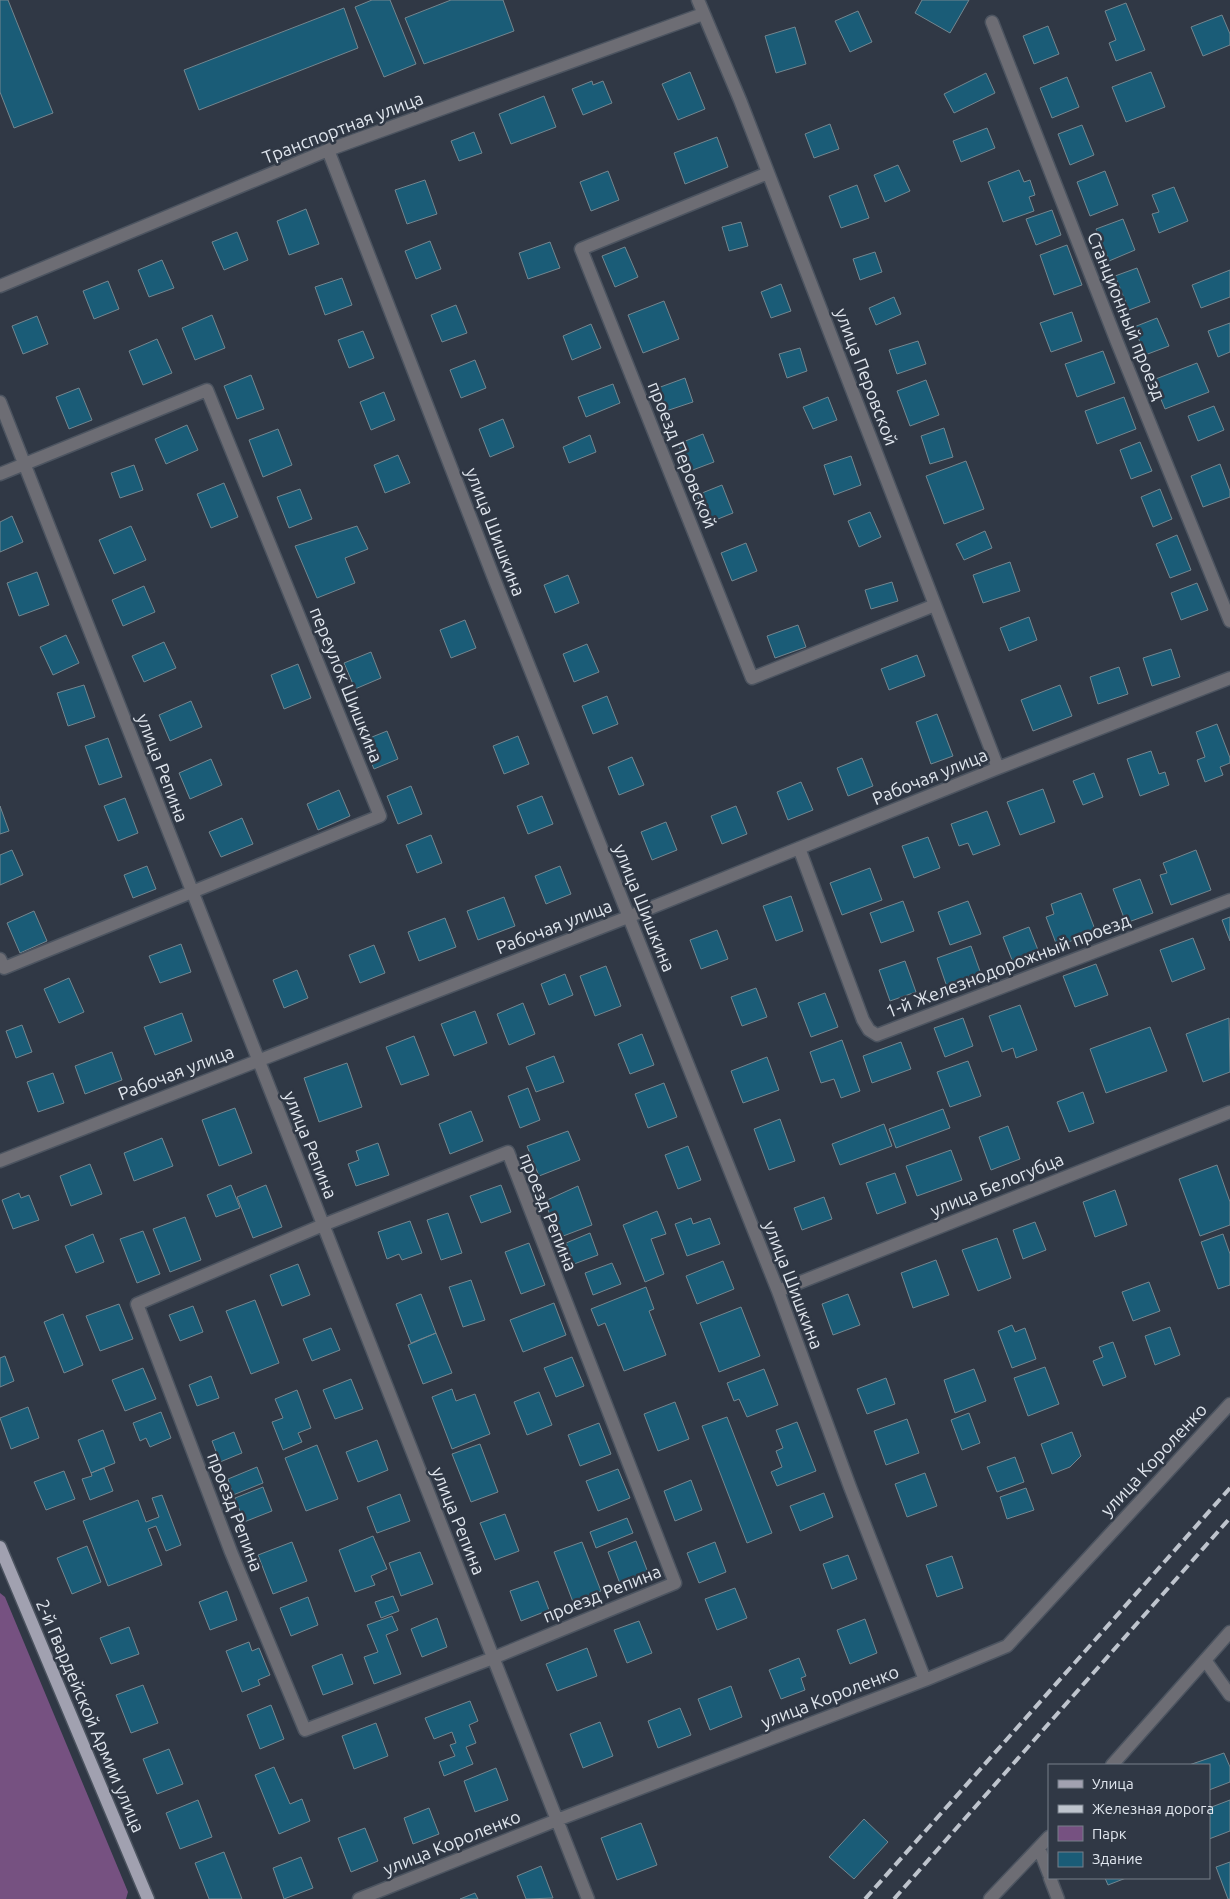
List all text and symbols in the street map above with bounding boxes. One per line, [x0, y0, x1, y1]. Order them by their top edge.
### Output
street label: Транспортная улица [259, 87, 426, 167]
street label: Станционный проезд [1084, 229, 1170, 403]
street label: улица Перовской [832, 305, 902, 448]
street label: проезд Перовской [644, 378, 722, 531]
street label: улица Шишкина [462, 465, 530, 599]
street label: переулок Шишкина [307, 604, 387, 765]
street label: улица Репина [133, 711, 193, 825]
street label: Рабочая улица [869, 744, 990, 808]
street label: улица Шишкина [610, 841, 680, 974]
street label: Рабочая улица [493, 895, 614, 957]
street label: 1-й Железнодорожный проезд [883, 909, 1133, 1021]
street label: Рабочая улица [115, 1041, 236, 1103]
street label: улица Репина [280, 1088, 342, 1201]
street label: улица Белогубца [927, 1148, 1066, 1220]
street label: проезд Репина [516, 1150, 582, 1274]
street label: улица Шишкина [760, 1218, 828, 1352]
street label: улица Короленко [1096, 1399, 1210, 1520]
street label: проезд Репина [204, 1449, 268, 1574]
street label: улица Репина [428, 1464, 490, 1577]
street label: проезд Репина [540, 1560, 664, 1626]
street label: 2-й Гвардейской Армии улица [33, 1596, 149, 1835]
street label: улица Короленко [758, 1661, 901, 1732]
legend [1048, 1764, 1210, 1879]
text: Улица [1092, 1775, 1134, 1792]
text: Железная дорога [1092, 1800, 1214, 1817]
street label: улица Короленко [380, 1805, 523, 1879]
text: Парк [1092, 1825, 1127, 1842]
text: Здание [1092, 1850, 1143, 1867]

